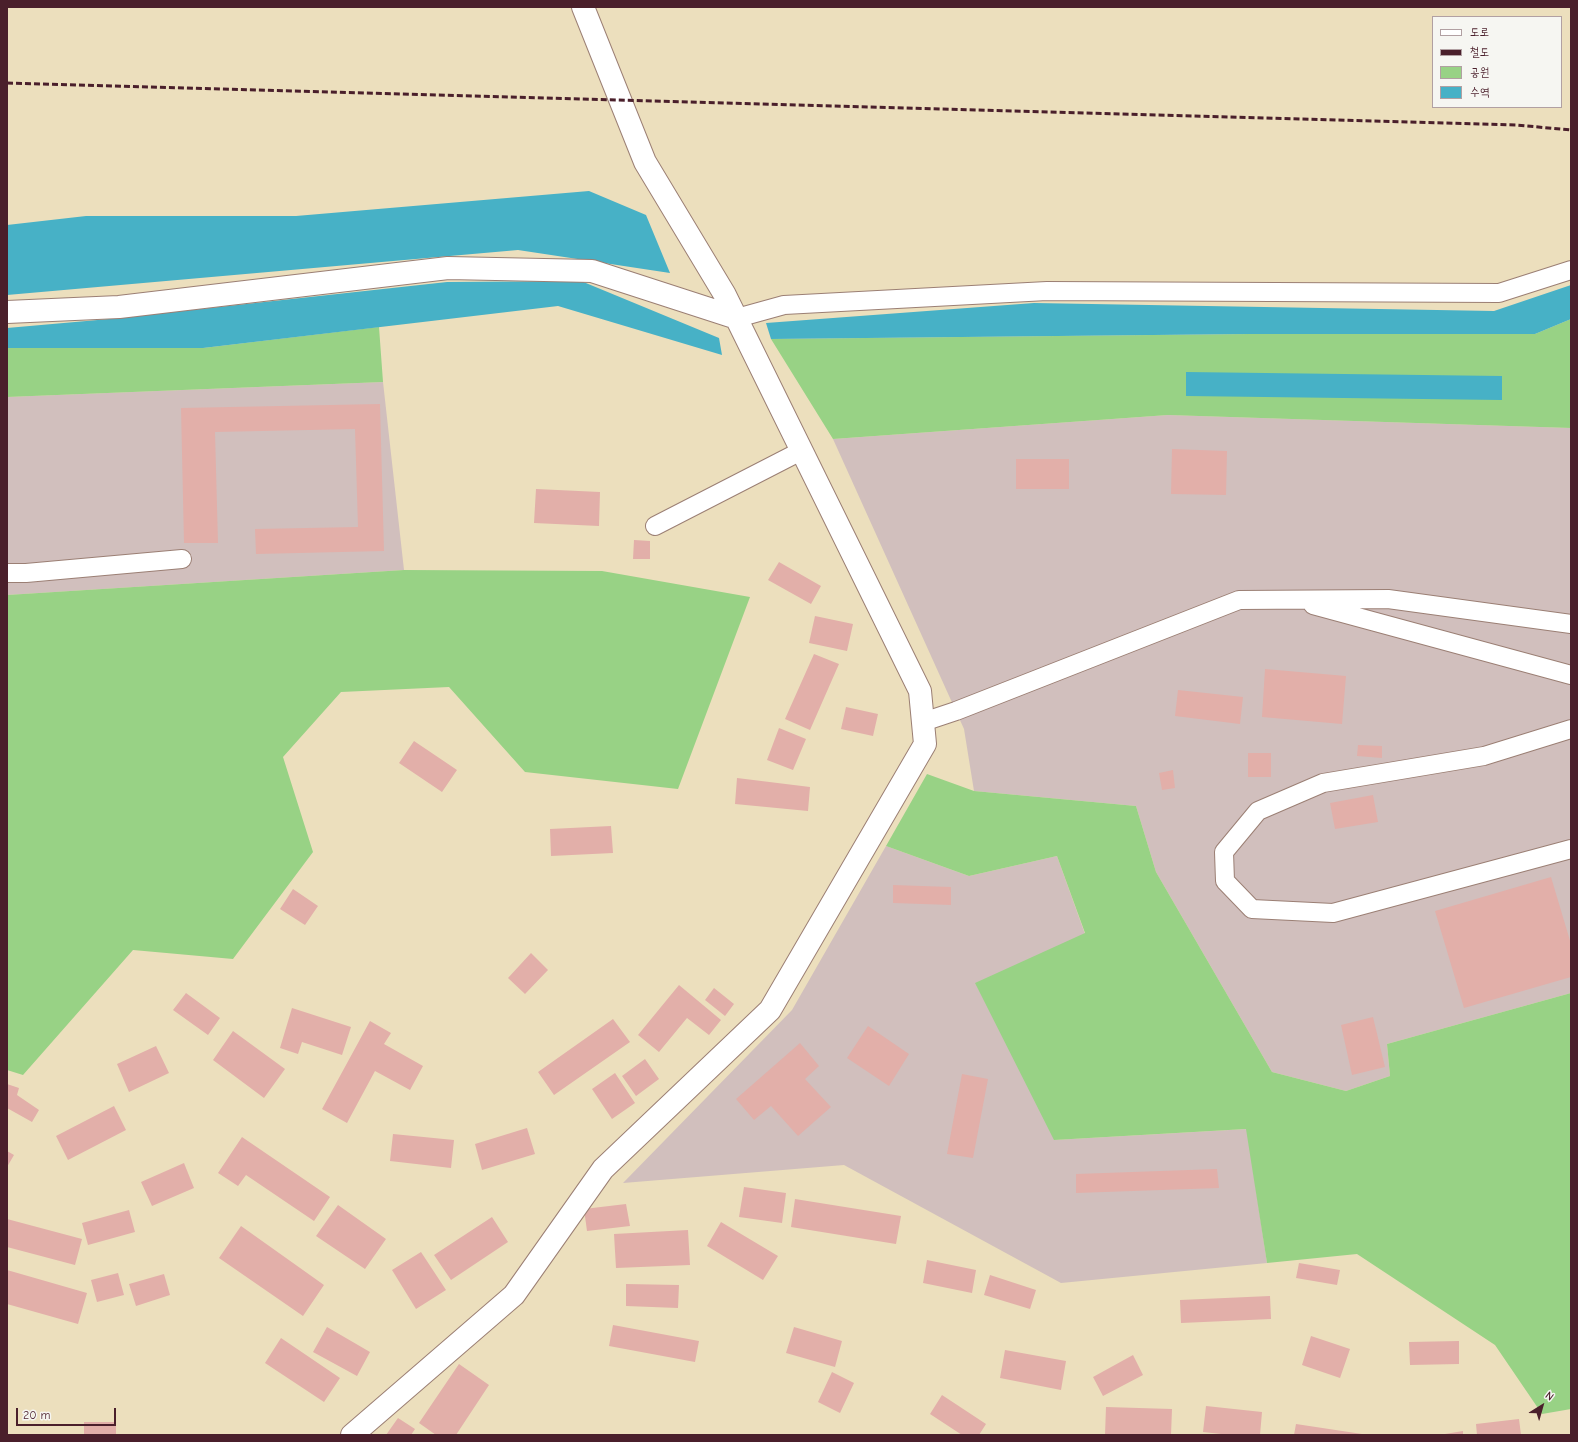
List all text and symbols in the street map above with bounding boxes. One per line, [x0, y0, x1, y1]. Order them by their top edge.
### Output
legend [1432, 16, 1562, 108]
text: 도로 [1470, 25, 1489, 39]
text: 철도 [1470, 45, 1489, 59]
text: 공원 [1470, 65, 1489, 79]
text: 수역 [1470, 85, 1489, 99]
north arrow [1522, 1386, 1562, 1426]
text: N [1543, 1389, 1556, 1403]
scale bar [18, 1400, 118, 1426]
text: 20 m [23, 1408, 51, 1422]

